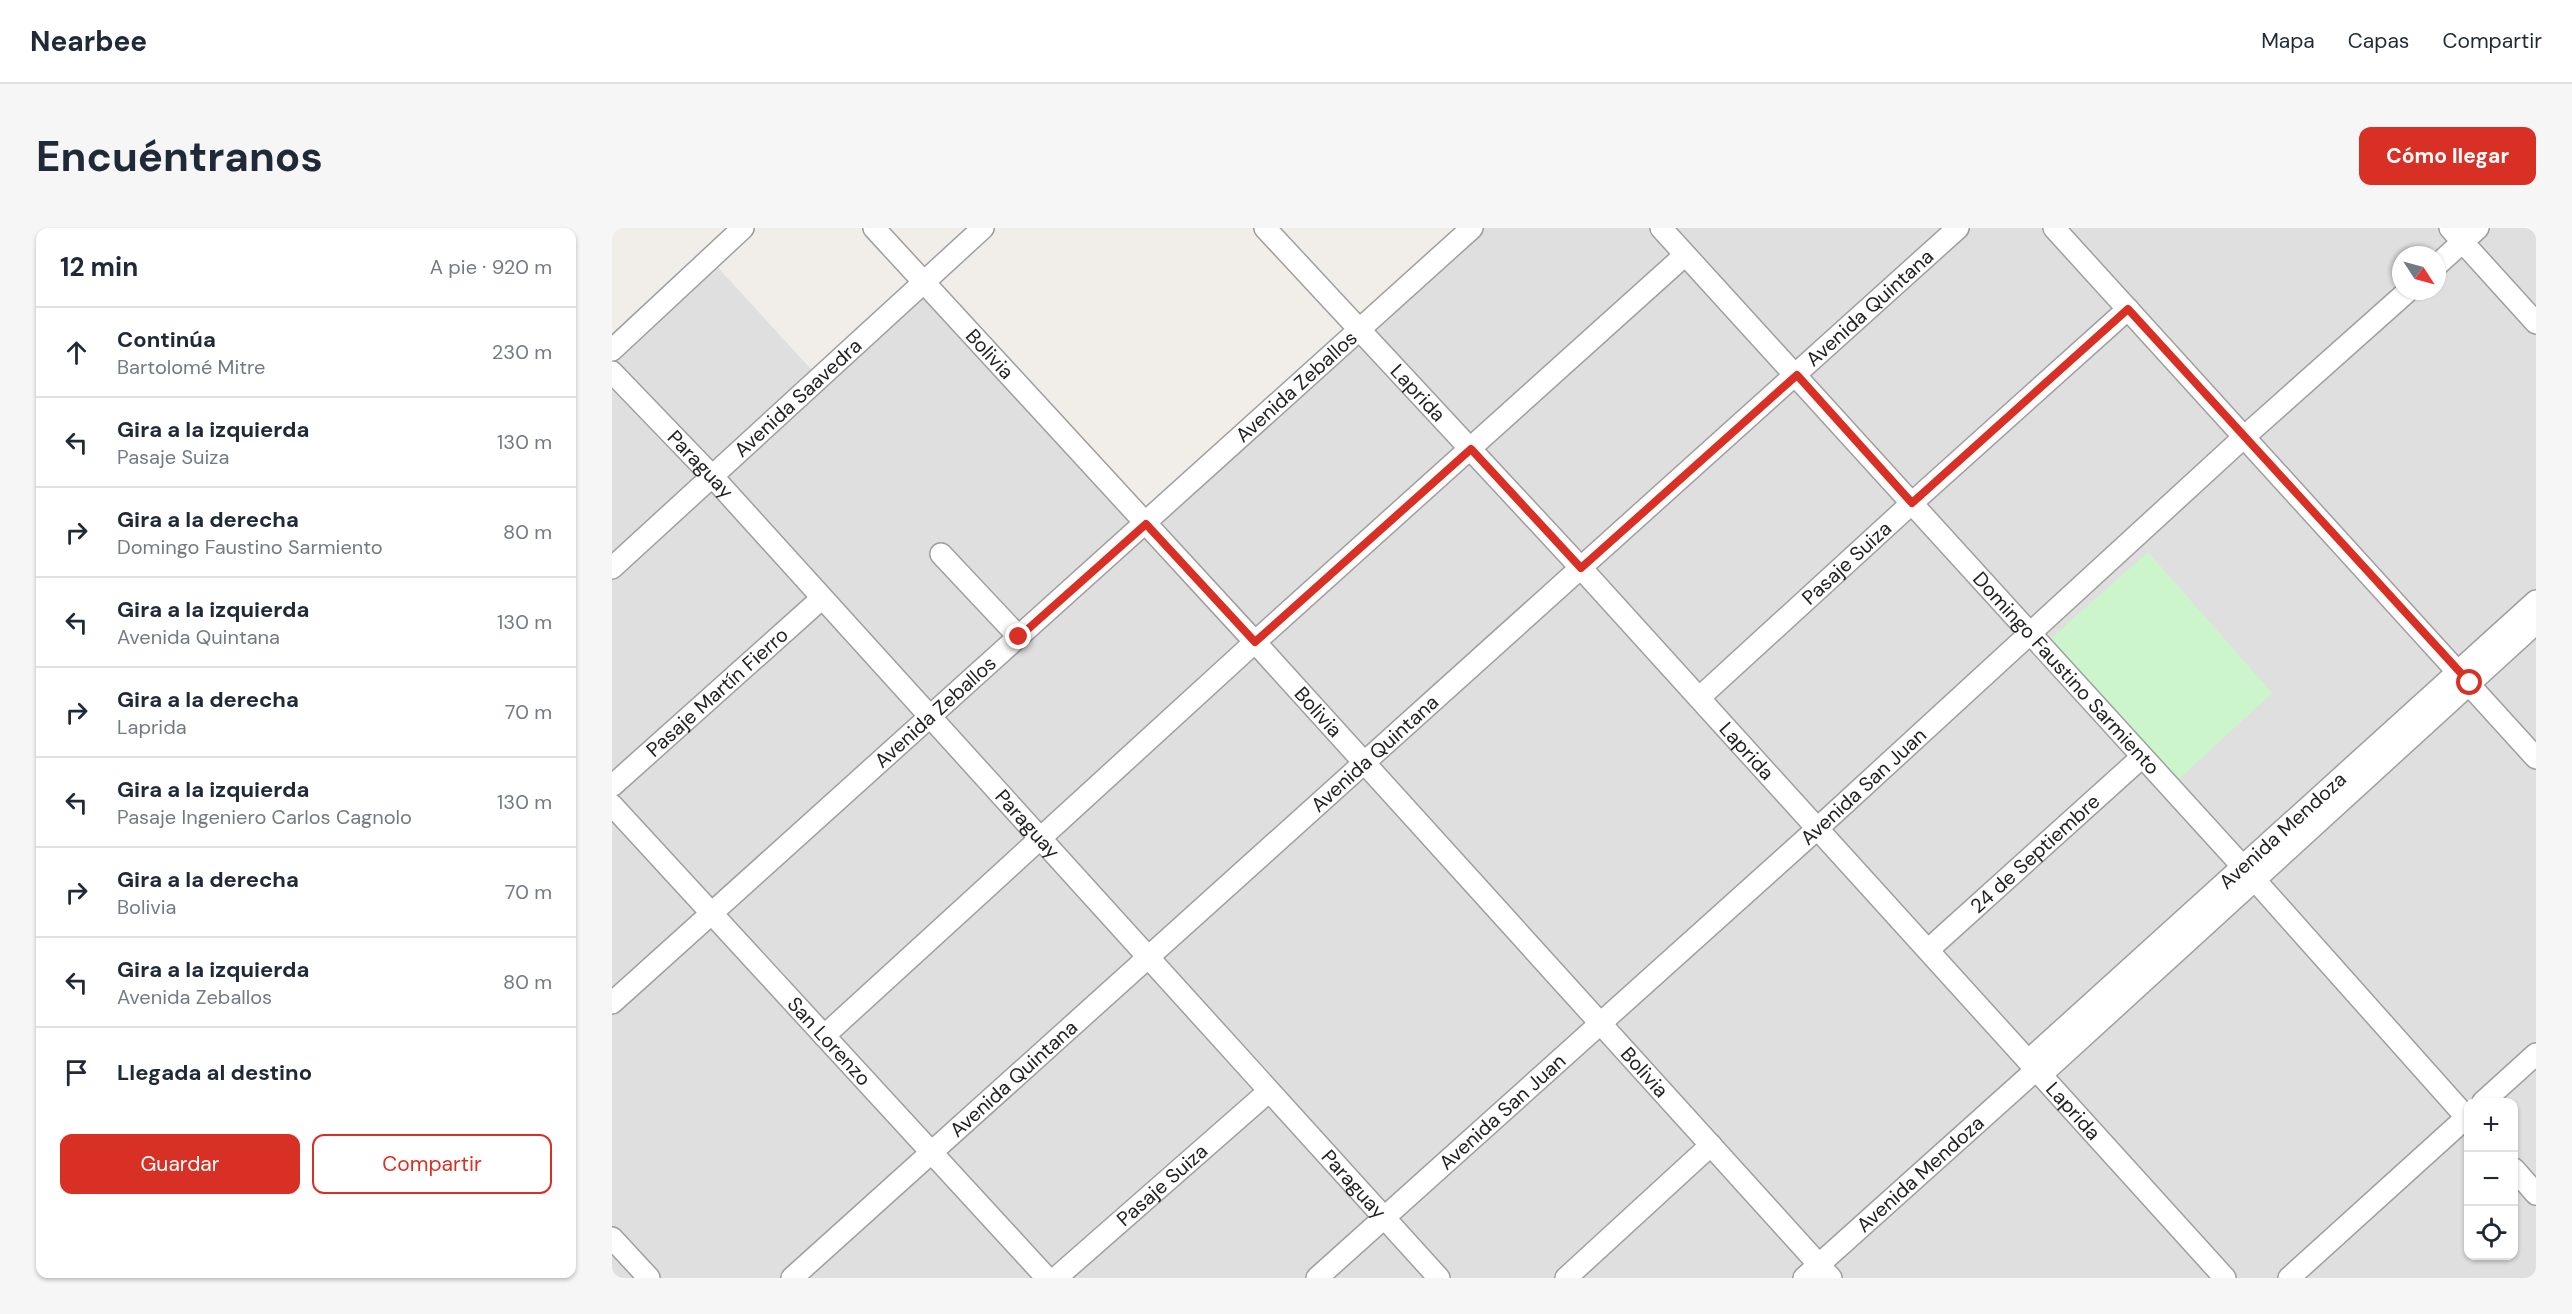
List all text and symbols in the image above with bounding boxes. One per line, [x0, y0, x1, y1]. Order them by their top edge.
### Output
text: Nearbee [30, 23, 147, 60]
text: Mapa [2261, 27, 2315, 55]
text: Capas [2348, 27, 2409, 55]
text: Compartir [2442, 27, 2542, 55]
button: Cómo llegar [2359, 127, 2536, 185]
text: Encuéntranos [36, 129, 323, 184]
street label: Avenida Quintana [1800, 243, 1939, 372]
north arrow [2392, 246, 2446, 300]
text: 12 min [60, 250, 138, 284]
text: A pie · 920 m [430, 254, 552, 280]
street label: Bolivia [960, 323, 1019, 385]
text: Continúa [117, 325, 216, 354]
street label: Avenida Zeballos [1230, 325, 1363, 448]
street label: Avenida Saavedra [729, 333, 867, 463]
icon: ahead [60, 336, 93, 369]
text: 230 m [492, 339, 552, 365]
text: Bartolomé Mitre [117, 354, 265, 380]
street label: Laprida [1385, 358, 1451, 427]
text: Gira a la izquierda [117, 415, 309, 444]
street label: Paraguay [662, 425, 739, 504]
icon: left [60, 426, 93, 459]
text: 130 m [497, 429, 552, 455]
text: Pasaje Suiza [117, 444, 229, 470]
text: Gira a la derecha [117, 505, 299, 534]
street label: Pasaje Suiza [1796, 515, 1897, 611]
icon: right [60, 516, 93, 549]
text: 80 m [503, 519, 552, 545]
text: Domingo Faustino Sarmiento [117, 534, 383, 560]
street label: Domingo Faustino Sarmiento [1967, 566, 2166, 780]
text: Gira a la izquierda [117, 595, 309, 624]
icon: left [60, 606, 93, 639]
text: 130 m [497, 609, 552, 635]
street label: Pasaje Martín Fierro [641, 622, 794, 762]
route end [1005, 623, 1031, 649]
text: Avenida Quintana [117, 624, 280, 650]
street label: Avenida Zeballos [869, 650, 1002, 773]
route start [2456, 669, 2482, 695]
street label: Bolivia [1289, 681, 1348, 743]
text: Gira a la derecha [117, 685, 299, 714]
street label: Avenida Quintana [1305, 689, 1444, 818]
icon: right [60, 696, 93, 729]
text: 70 m [505, 699, 552, 725]
text: Laprida [117, 714, 187, 740]
street label: Laprida [1714, 716, 1780, 785]
street label: Avenida San Juan [1795, 722, 1932, 851]
street label: Avenida Mendoza [2213, 766, 2352, 895]
text: Gira a la izquierda [117, 775, 309, 804]
street label: Paraguay [989, 784, 1066, 864]
icon: left [60, 786, 93, 819]
street label: 24 de Septiembre [1965, 788, 2105, 919]
text: 130 m [497, 789, 552, 815]
text: Pasaje Ingeniero Carlos Cagnolo [117, 804, 412, 830]
text: Gira a la derecha [117, 865, 299, 894]
icon: right [60, 876, 93, 909]
text: 70 m [505, 879, 552, 905]
text: Bolivia [117, 894, 176, 920]
text: Gira a la izquierda [117, 955, 309, 984]
icon: left [60, 966, 93, 999]
text: 80 m [503, 969, 552, 995]
text: Avenida Zeballos [117, 984, 272, 1010]
street label: San Lorenzo [782, 991, 877, 1091]
street label: Avenida Quintana [944, 1014, 1083, 1143]
street label: Bolivia [1615, 1041, 1674, 1103]
street label: Avenida San Juan [1433, 1048, 1571, 1175]
icon: arrive [60, 1056, 93, 1089]
text: Llegada al destino [117, 1058, 312, 1087]
street label: Laprida [2040, 1076, 2106, 1145]
map controls [2464, 1098, 2518, 1260]
button: + [2464, 1098, 2518, 1152]
street label: Avenida Mendoza [1851, 1110, 1989, 1238]
button: Guardar [60, 1134, 300, 1194]
button: Compartir [312, 1134, 552, 1194]
street label: Pasaje Suiza [1111, 1138, 1213, 1232]
street label: Paraguay [1316, 1144, 1392, 1224]
button: − [2464, 1152, 2518, 1206]
button: locate [2464, 1206, 2518, 1260]

